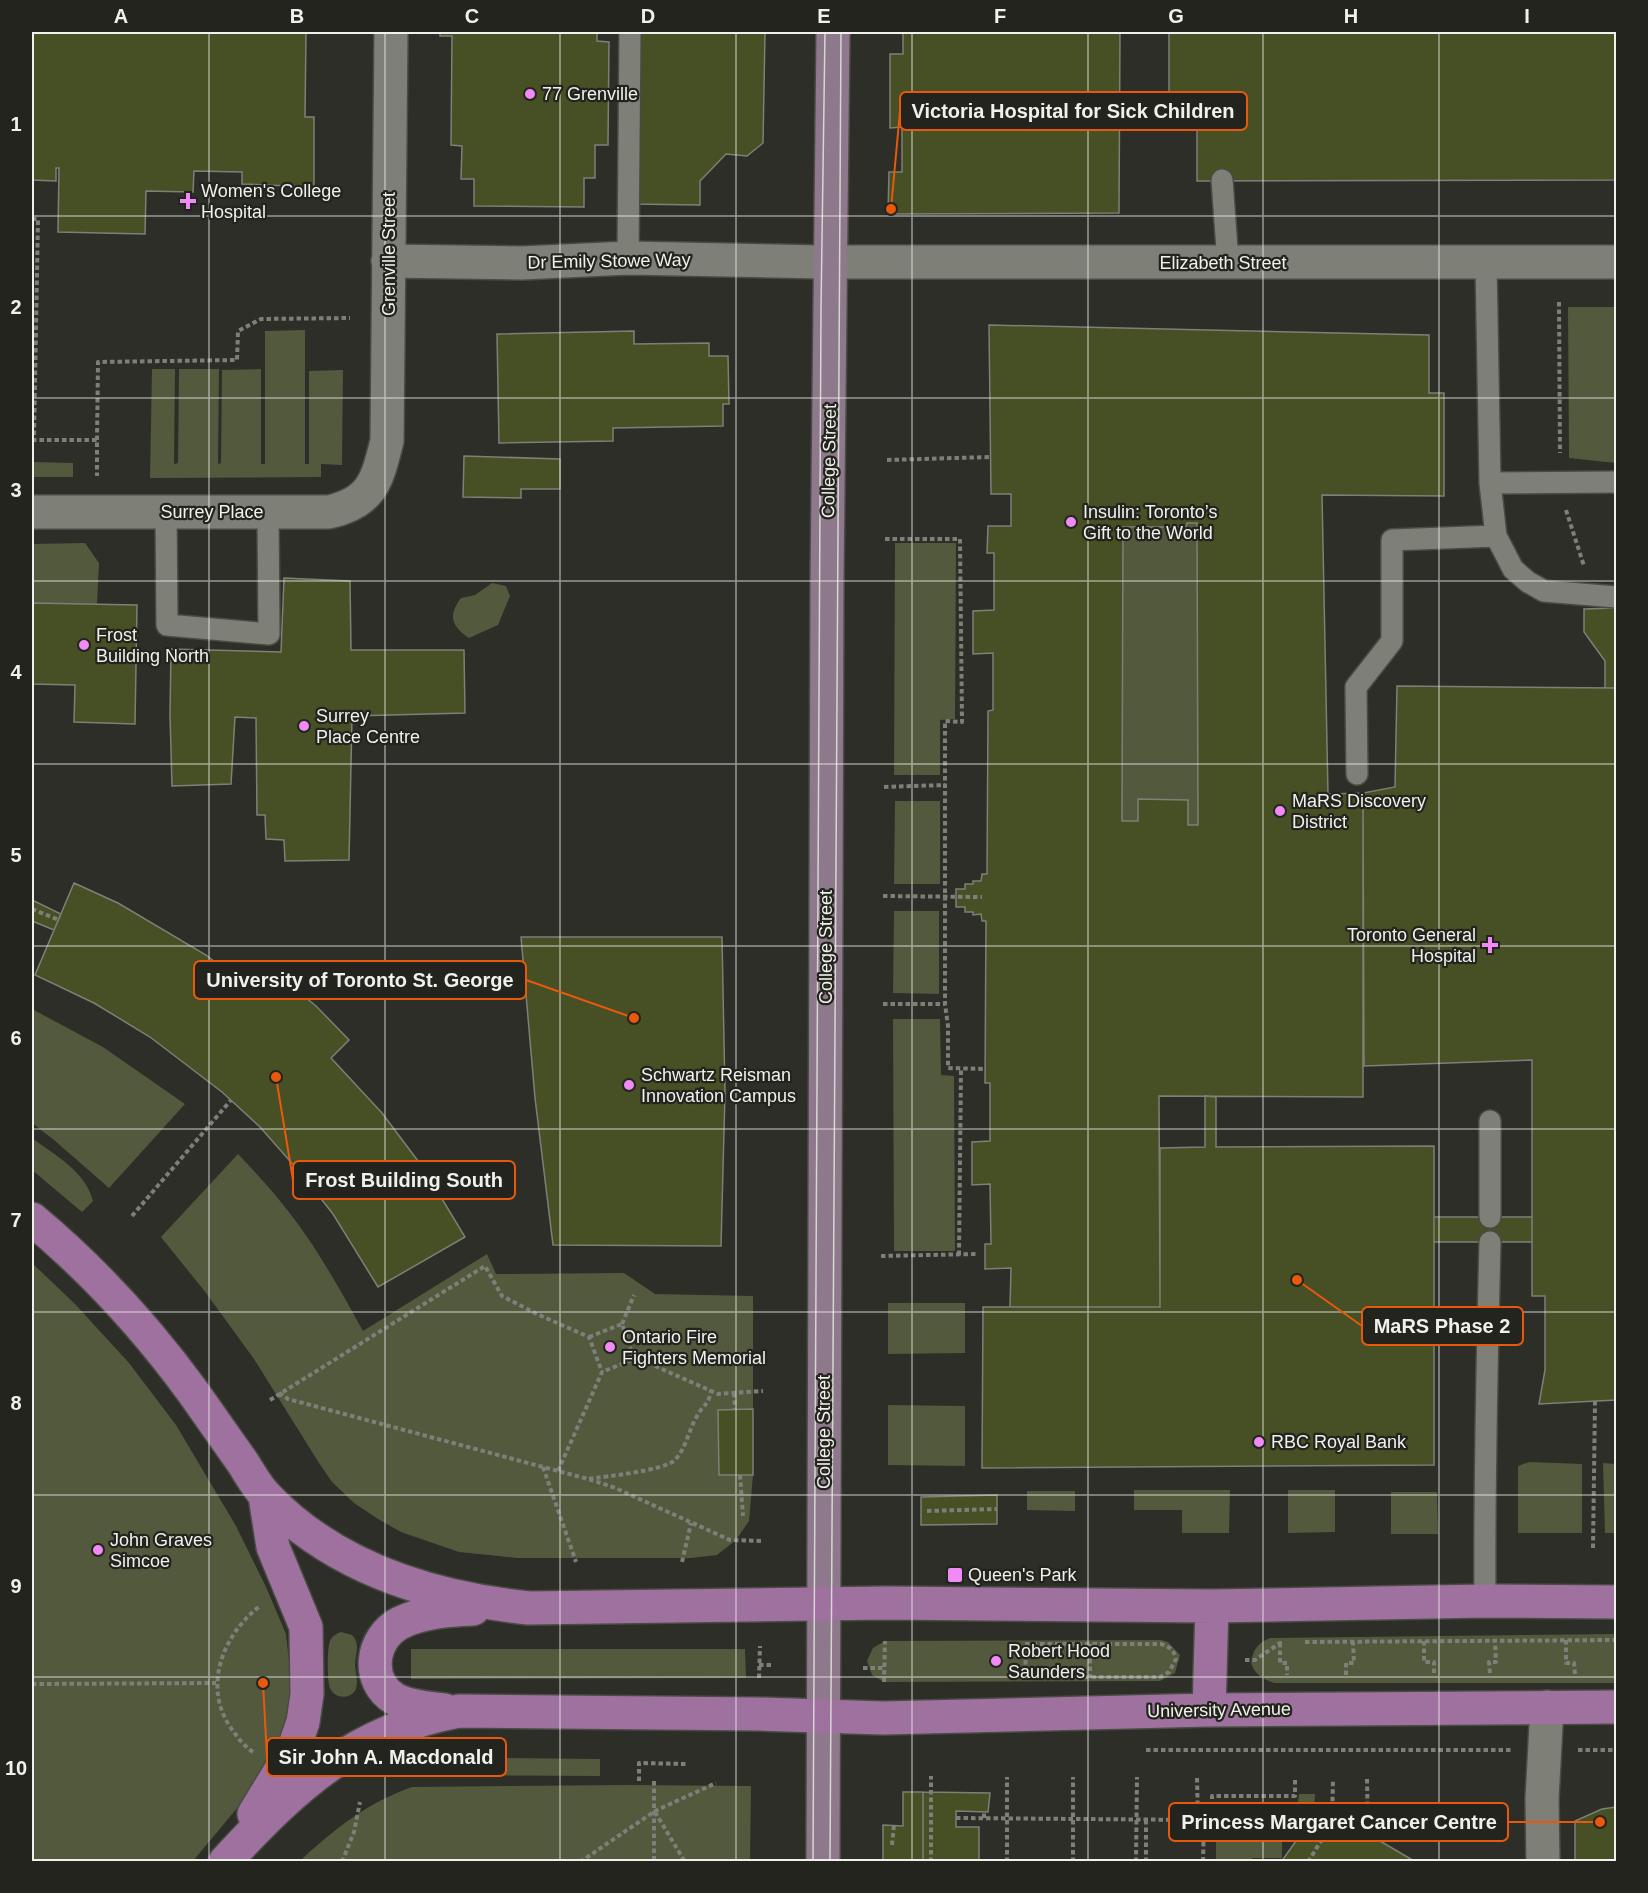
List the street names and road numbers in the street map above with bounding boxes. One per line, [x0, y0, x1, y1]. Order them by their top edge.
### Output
street label: Grenville Street [379, 192, 399, 316]
street label: Dr Emily Stowe Way [527, 250, 691, 272]
street label: Elizabeth Street [1159, 253, 1287, 273]
street label: College Street [818, 404, 840, 518]
street label: Surrey Place [160, 502, 264, 522]
street label: College Street [816, 890, 836, 1004]
street label: College Street [814, 1375, 834, 1489]
street label: University Avenue [1147, 1699, 1291, 1721]

